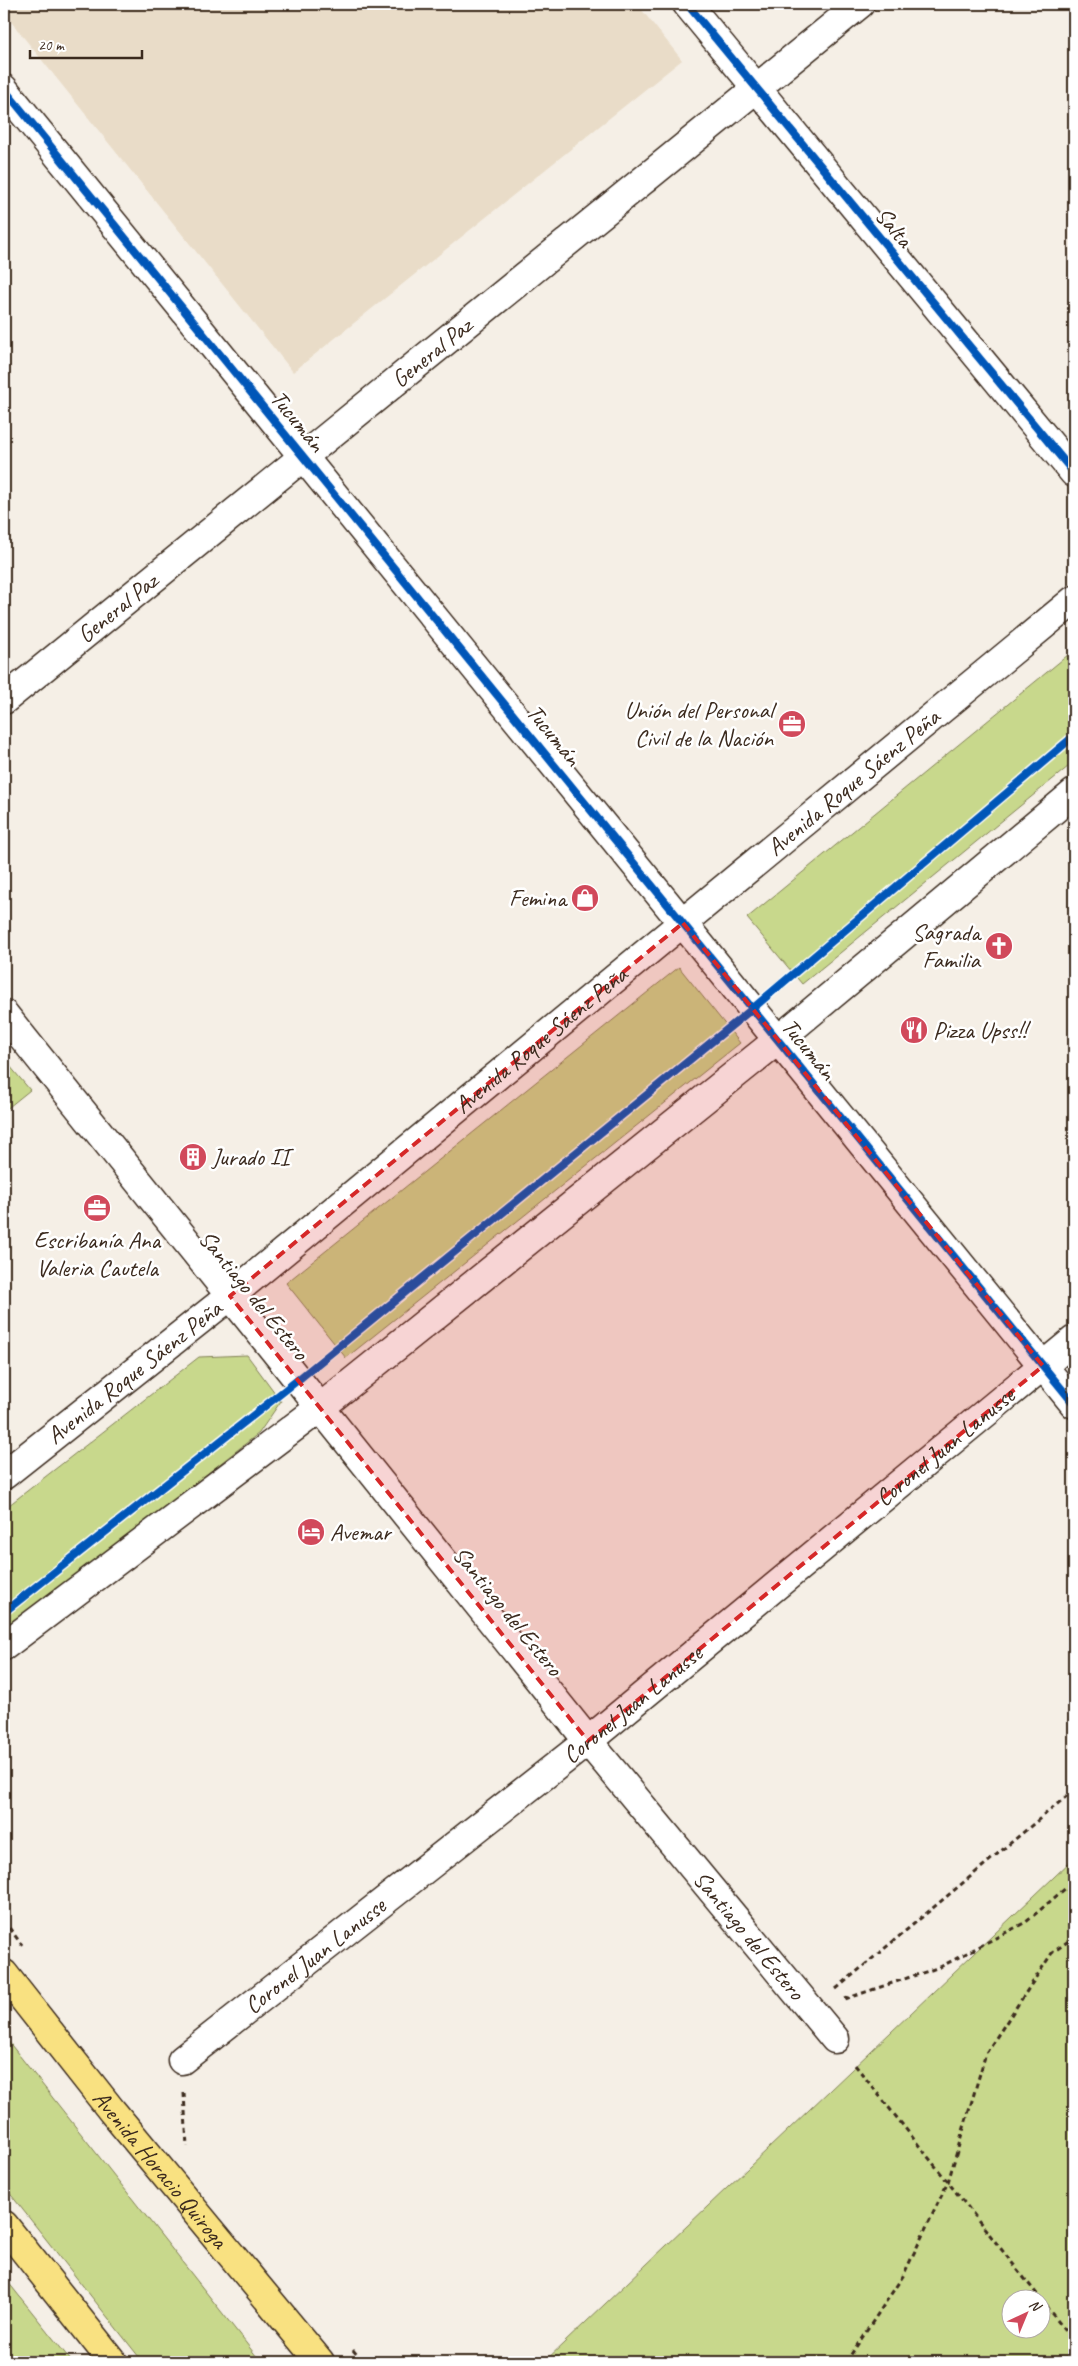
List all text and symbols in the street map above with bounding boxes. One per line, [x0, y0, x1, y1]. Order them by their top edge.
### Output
scale bar [30, 28, 142, 60]
text: 20 m [38, 36, 65, 55]
street label: Salta [869, 201, 920, 254]
street label: General Paz [385, 309, 480, 394]
street label: Tucumán [264, 384, 333, 459]
street label: General Paz [71, 565, 165, 649]
place label: Unión del Personal Civil de la Nación [624, 695, 777, 753]
street label: Tucumán [520, 698, 589, 773]
street label: Avenida Roque Sáenz Peña [761, 701, 947, 862]
office icon: Unión del Personal Civil de la Nación [777, 709, 807, 739]
place label: Femina [509, 883, 568, 913]
shop icon: Femina [570, 883, 600, 913]
place label: Sagrada Familia [912, 917, 982, 975]
church icon: Sagrada Familia [984, 931, 1014, 961]
street label: Avenida Roque Sáenz Peña [448, 959, 634, 1120]
street label: Tucumán [775, 1012, 844, 1087]
restaurant icon: Pizza Upss!! [899, 1015, 929, 1045]
place label: Pizza Upss!! [933, 1015, 1031, 1045]
building icon: Jurado II [178, 1142, 208, 1172]
place label: Jurado II [211, 1142, 295, 1172]
office icon: Escribanía Ana Valeria Cautela [82, 1193, 112, 1223]
street label: Santiago del Estero [192, 1224, 317, 1367]
place label: Escribanía Ana Valeria Cautela [34, 1225, 162, 1283]
street label: Avenida Roque Sáenz Peña [40, 1292, 229, 1451]
street label: Coronel Juan Lanusse [869, 1379, 1022, 1513]
hotel icon: Avemar [296, 1517, 326, 1547]
place label: Avemar [330, 1517, 393, 1547]
street label: Santiago del Estero [446, 1540, 571, 1683]
street label: Coronel Juan Lanusse [557, 1637, 710, 1770]
street label: Santiago del Estero [687, 1865, 812, 2007]
street label: Coronel Juan Lanusse [238, 1889, 393, 2020]
street label: Avenida Horacio Quiroga [86, 2084, 235, 2255]
north arrow [1000, 2288, 1050, 2338]
text: N [1026, 2296, 1045, 2316]

